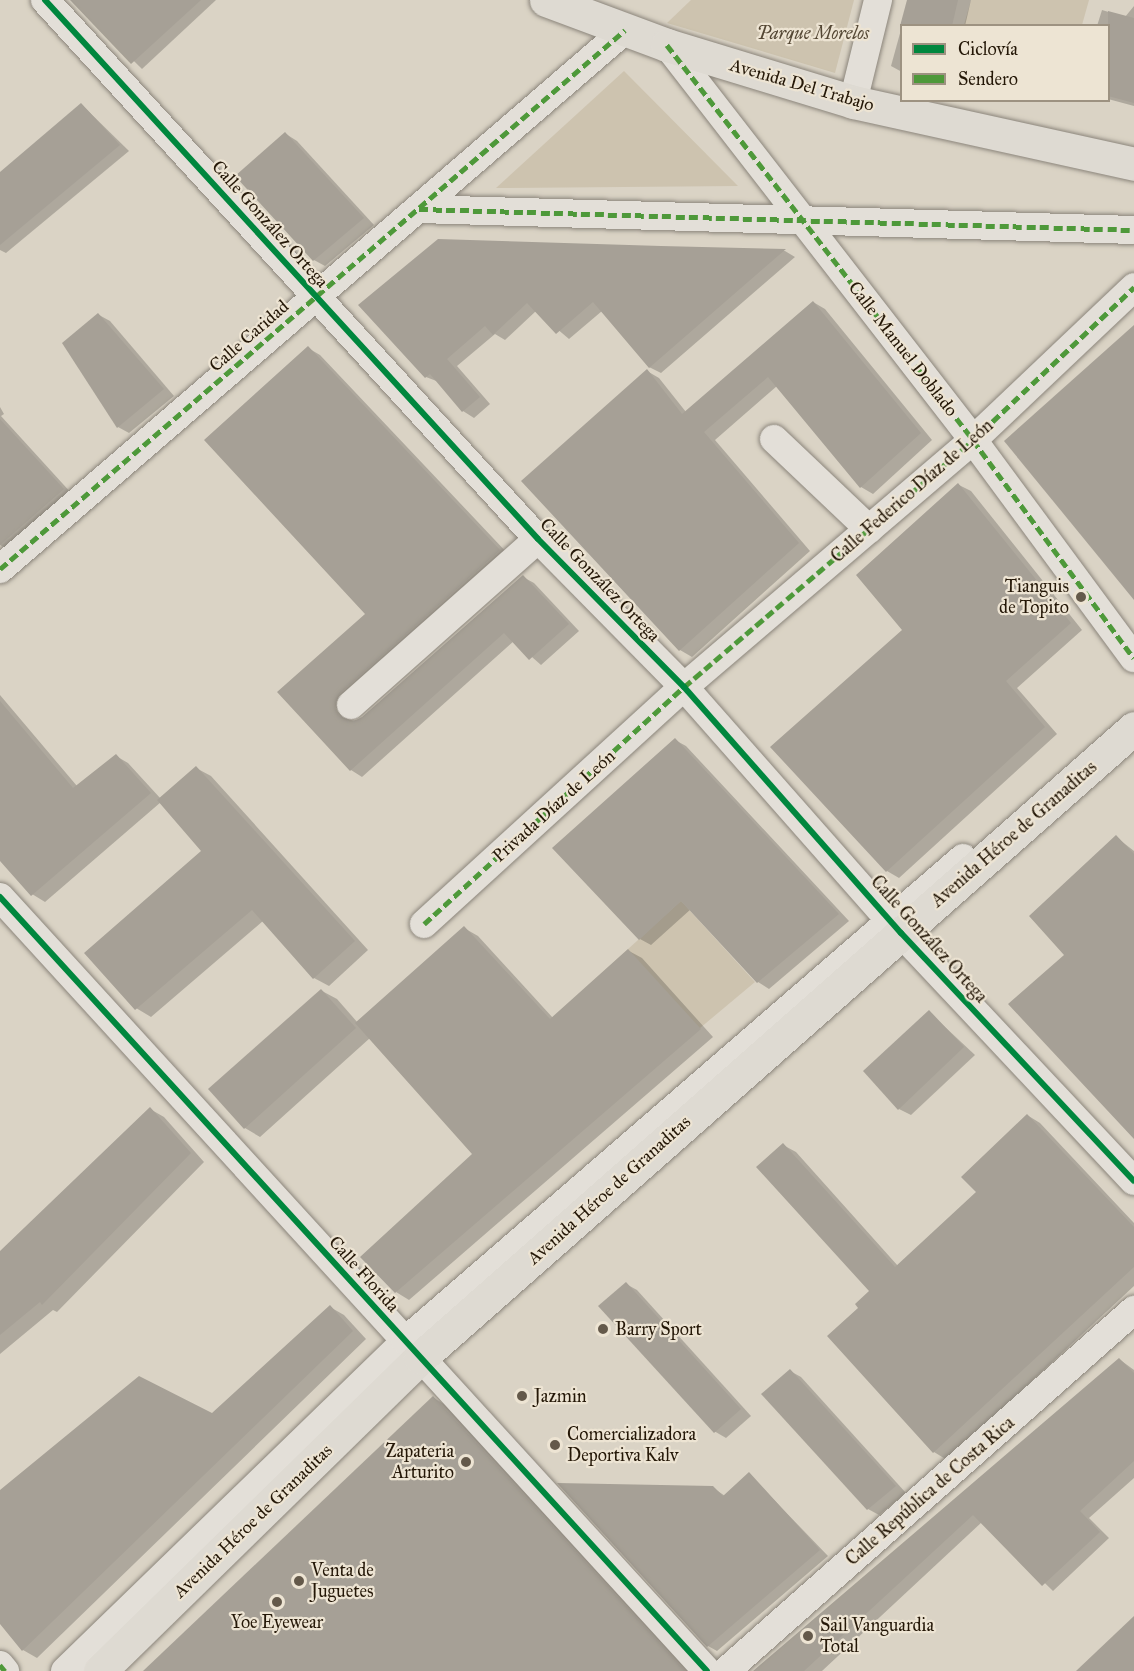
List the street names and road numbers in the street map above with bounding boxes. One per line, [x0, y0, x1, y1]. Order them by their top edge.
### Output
street label: Avenida Del Trabajo [727, 54, 877, 116]
street label: Calle González Ortega [207, 156, 333, 292]
street label: Calle Manuel Doblado [844, 277, 962, 421]
street label: Calle Caridad [205, 296, 293, 376]
street label: Calle Federico Díaz de León [827, 415, 997, 567]
street label: Calle González Ortega [535, 514, 665, 646]
street label: Privada Díaz de León [488, 745, 620, 867]
street label: Avenida Héroe de Granaditas [927, 756, 1101, 912]
street label: Calle González Ortega [866, 871, 992, 1007]
street label: Avenida Héroe de Granaditas [523, 1111, 695, 1269]
street label: Calle Florida [324, 1232, 404, 1316]
street label: Calle República de Costa Rica [841, 1412, 1019, 1570]
street label: Avenida Héroe de Granaditas [169, 1440, 337, 1602]

